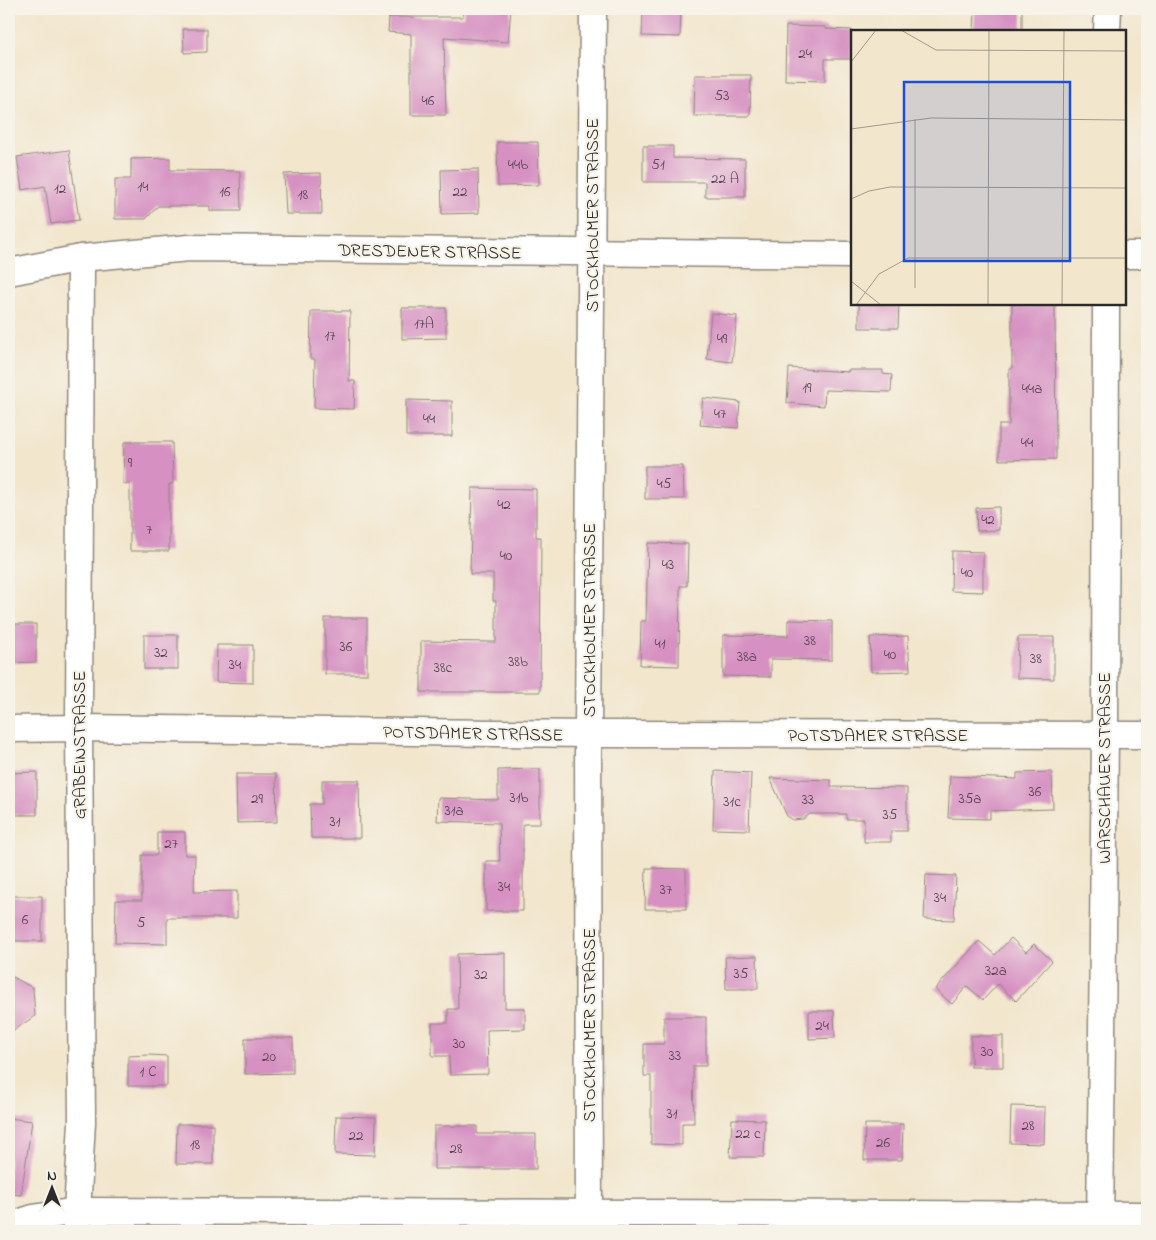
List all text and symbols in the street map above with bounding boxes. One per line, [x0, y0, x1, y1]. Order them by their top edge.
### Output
inset map [851, 30, 1126, 305]
house number: 24 [798, 43, 812, 65]
house number: 53 [715, 85, 729, 107]
house number: 46 [422, 90, 435, 112]
street label: STOCKHOLMER STRASSE [581, 118, 607, 312]
house number: 44b [508, 154, 528, 176]
house number: 51 [651, 154, 665, 176]
house number: 22 A [711, 168, 739, 190]
house number: 14 [138, 176, 148, 198]
house number: 12 [54, 178, 67, 200]
house number: 16 [219, 181, 231, 203]
house number: 22 [453, 181, 468, 203]
house number: 18 [298, 184, 309, 206]
street label: DRESDENER STRASSE [337, 238, 522, 268]
house number: 17A [414, 313, 434, 335]
house number: 17 [325, 325, 335, 347]
house number: 49 [717, 328, 728, 350]
house number: 19 [802, 377, 812, 399]
house number: 44a [1022, 378, 1042, 400]
house number: 47 [714, 403, 726, 425]
house number: 44 [423, 408, 435, 430]
house number: 44 [1021, 432, 1033, 454]
house number: 9 [128, 452, 133, 474]
house number: 45 [657, 473, 672, 495]
house number: 42 [497, 494, 511, 516]
house number: 42 [981, 509, 995, 531]
house number: 7 [146, 519, 152, 541]
street label: STOCKHOLMER STRASSE [578, 523, 604, 717]
house number: 40 [500, 545, 513, 567]
house number: 43 [662, 554, 674, 576]
house number: 40 [961, 562, 974, 584]
house number: 38 [804, 630, 816, 652]
house number: 41 [655, 633, 666, 655]
house number: 36 [340, 636, 353, 658]
house number: 32 [154, 642, 168, 664]
house number: 40 [884, 644, 897, 666]
house number: 38a [737, 646, 757, 668]
house number: 38 [1030, 648, 1042, 670]
house number: 38b [508, 651, 528, 673]
house number: 34 [229, 654, 241, 676]
house number: 38c [434, 657, 453, 679]
street label: GRABEINSTRASSE [68, 671, 94, 819]
street label: WARSCHAUER STRASSE [1093, 672, 1119, 864]
street label: POTSDAMER STRASSE [382, 720, 564, 750]
street label: POTSDAMER STRASSE [788, 724, 968, 750]
house number: 36 [1029, 781, 1042, 803]
house number: 31b [510, 787, 529, 809]
house number: 29 [251, 788, 263, 810]
house number: 35a [959, 788, 981, 810]
house number: 33 [802, 789, 814, 811]
house number: 31c [723, 791, 741, 813]
house number: 31a [444, 800, 464, 822]
house number: 35 [883, 804, 898, 826]
house number: 31 [330, 811, 341, 833]
house number: 27 [164, 833, 178, 855]
house number: 34 [498, 876, 510, 898]
house number: 37 [660, 879, 672, 901]
house number: 34 [934, 887, 946, 909]
house number: 6 [22, 909, 29, 931]
house number: 5 [137, 912, 146, 934]
street label: STOCKHOLMER STRASSE [578, 928, 604, 1122]
house number: 32a [985, 960, 1007, 982]
house number: 35 [734, 963, 749, 985]
house number: 32 [474, 964, 488, 986]
house number: 24 [815, 1015, 829, 1037]
house number: 30 [453, 1033, 466, 1055]
house number: 30 [981, 1041, 994, 1063]
house number: 33 [669, 1045, 681, 1067]
house number: 20 [262, 1046, 276, 1068]
house number: 1 C [140, 1061, 156, 1083]
house number: 31 [667, 1103, 678, 1125]
house number: 28 [1021, 1115, 1035, 1137]
house number: 22 c [735, 1123, 761, 1145]
house number: 22 [349, 1125, 364, 1147]
house number: 26 [876, 1132, 890, 1154]
house number: 18 [190, 1134, 201, 1156]
house number: 28 [449, 1138, 463, 1160]
north arrow [28, 1162, 78, 1212]
text: N [47, 1166, 57, 1187]

